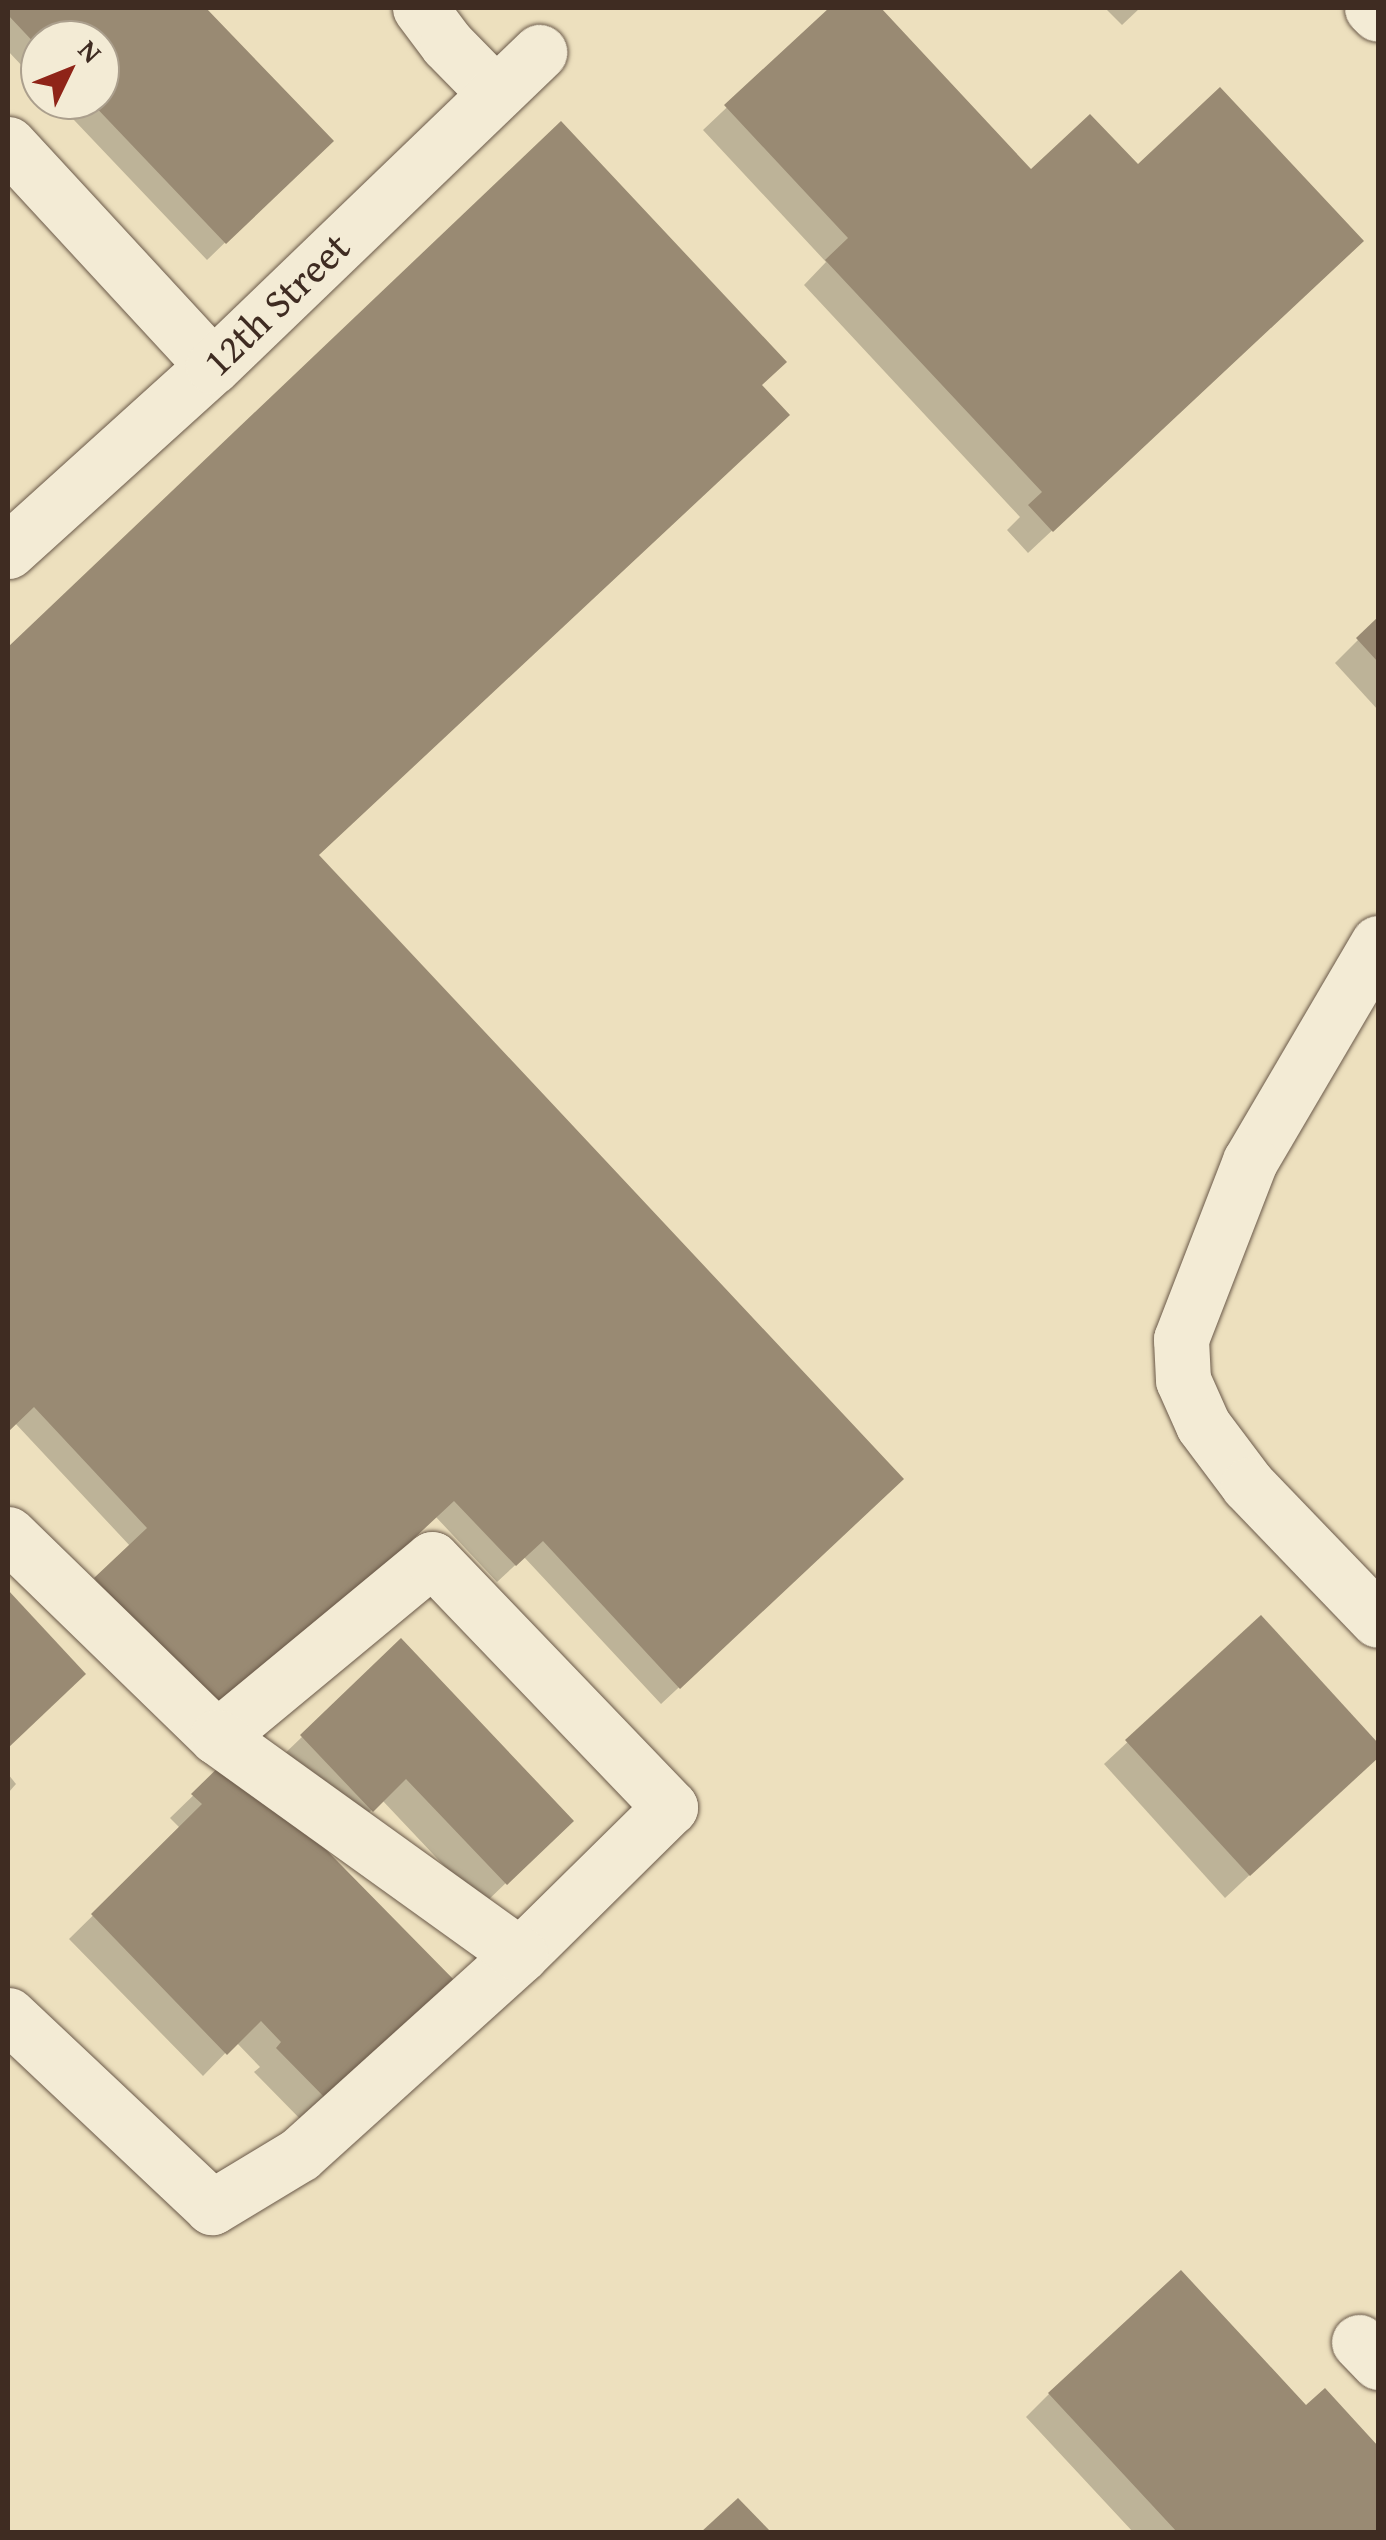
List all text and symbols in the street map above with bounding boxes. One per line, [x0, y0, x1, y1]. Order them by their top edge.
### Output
north arrow [20, 20, 120, 120]
text: N [69, 30, 112, 71]
street label: 12th Street [193, 222, 359, 386]

